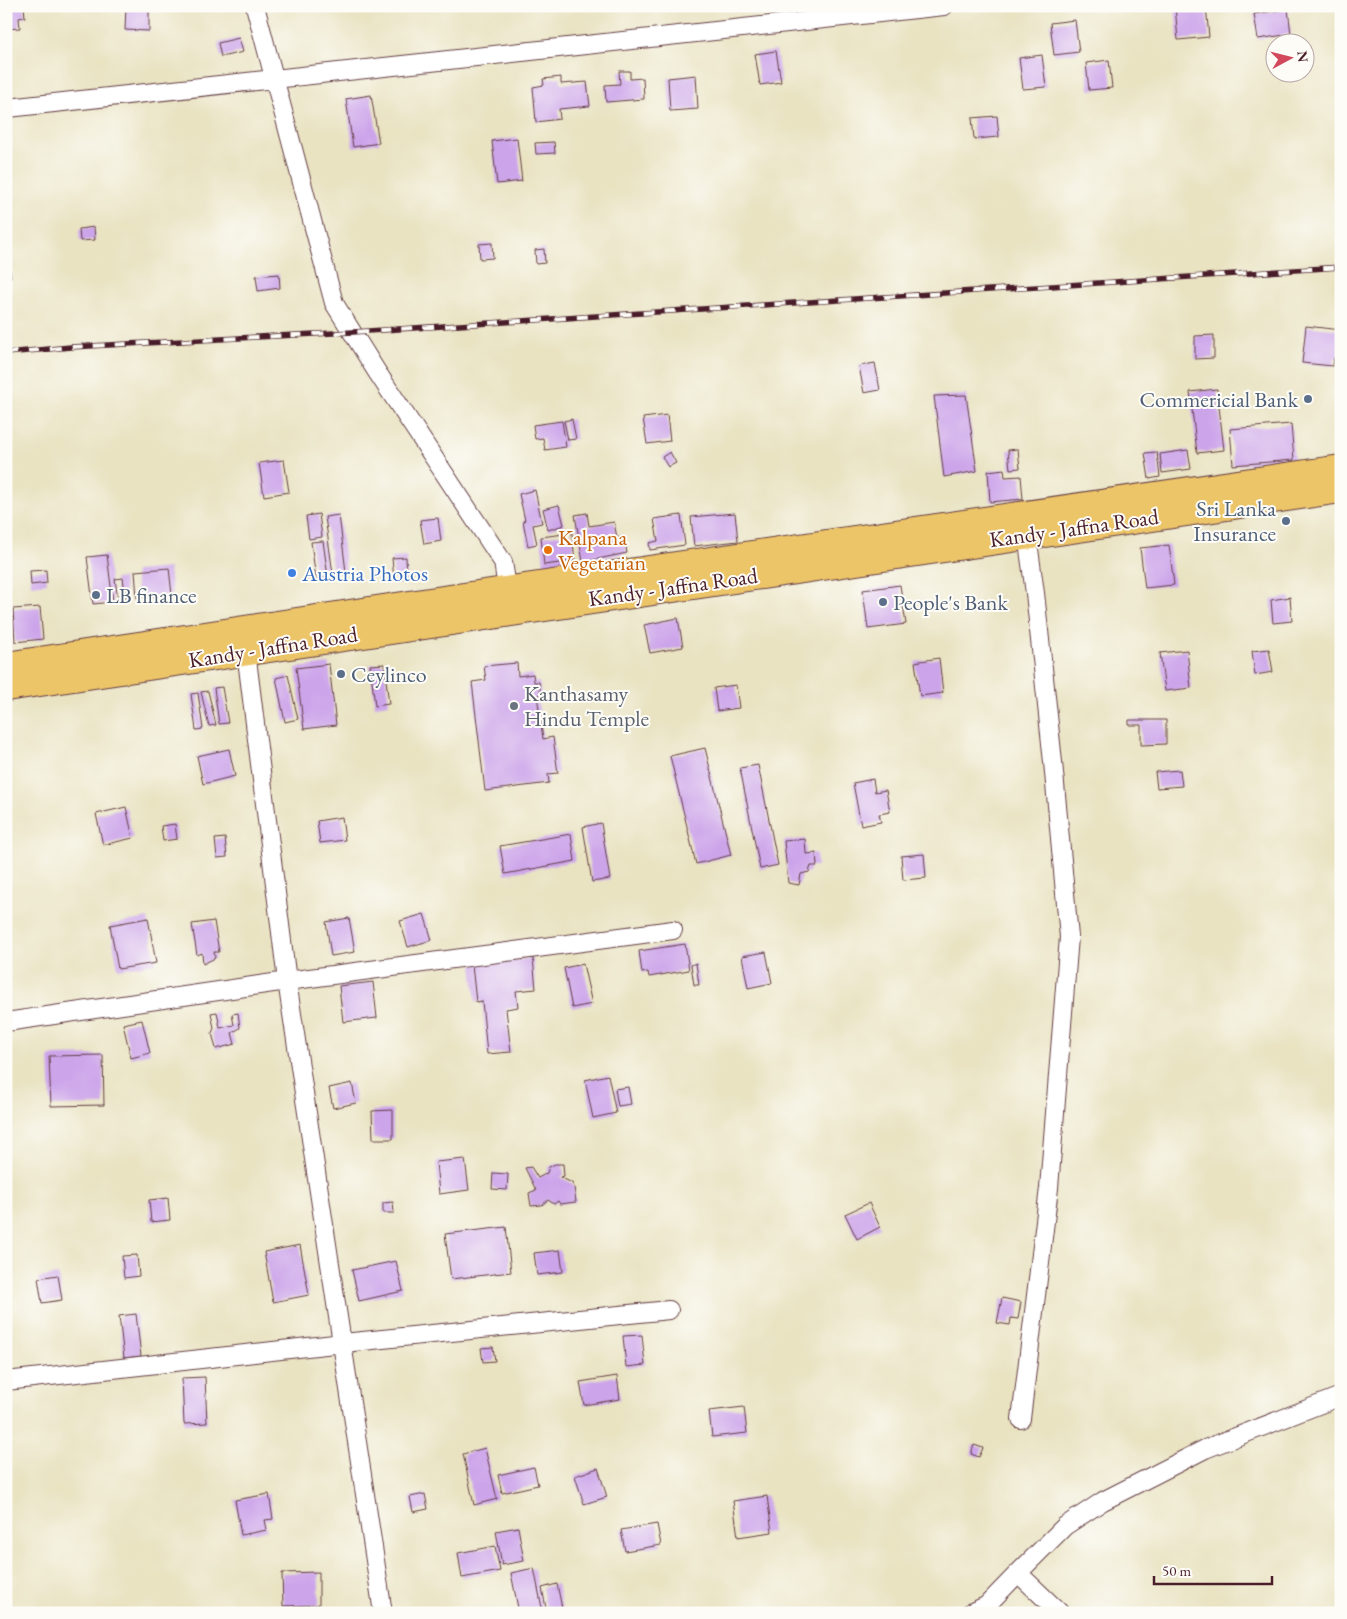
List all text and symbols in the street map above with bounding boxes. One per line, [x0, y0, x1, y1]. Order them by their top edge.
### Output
north arrow [1264, 32, 1314, 82]
text: N [1293, 50, 1313, 64]
place label: Commericial Bank [1140, 385, 1299, 414]
marker: Commericial Bank [1302, 393, 1314, 405]
place label: Sri Lanka Insurance [1193, 494, 1276, 548]
street label: Kandy - Jaffna Road [987, 502, 1161, 554]
marker: Sri Lanka Insurance [1280, 515, 1292, 527]
place label: Kalpana Vegetarian [558, 523, 647, 577]
marker: Kalpana Vegetarian [542, 544, 554, 556]
place label: Austria Photos [301, 559, 428, 588]
street label: Kandy - Jaffna Road [586, 561, 760, 613]
marker: Austria Photos [286, 567, 298, 579]
place label: LB finance [106, 581, 197, 610]
place label: People's Bank [893, 588, 1008, 617]
marker: LB finance [90, 589, 102, 601]
marker: People's Bank [877, 596, 889, 608]
street label: Kandy - Jaffna Road [186, 619, 360, 675]
place label: Ceylinco [351, 660, 427, 689]
marker: Ceylinco [335, 668, 347, 680]
place label: Kanthasamy Hindu Temple [524, 679, 649, 733]
marker: Kanthasamy Hindu Temple [508, 700, 520, 712]
scale bar [1154, 1554, 1272, 1586]
text: 50 m [1162, 1561, 1191, 1580]

